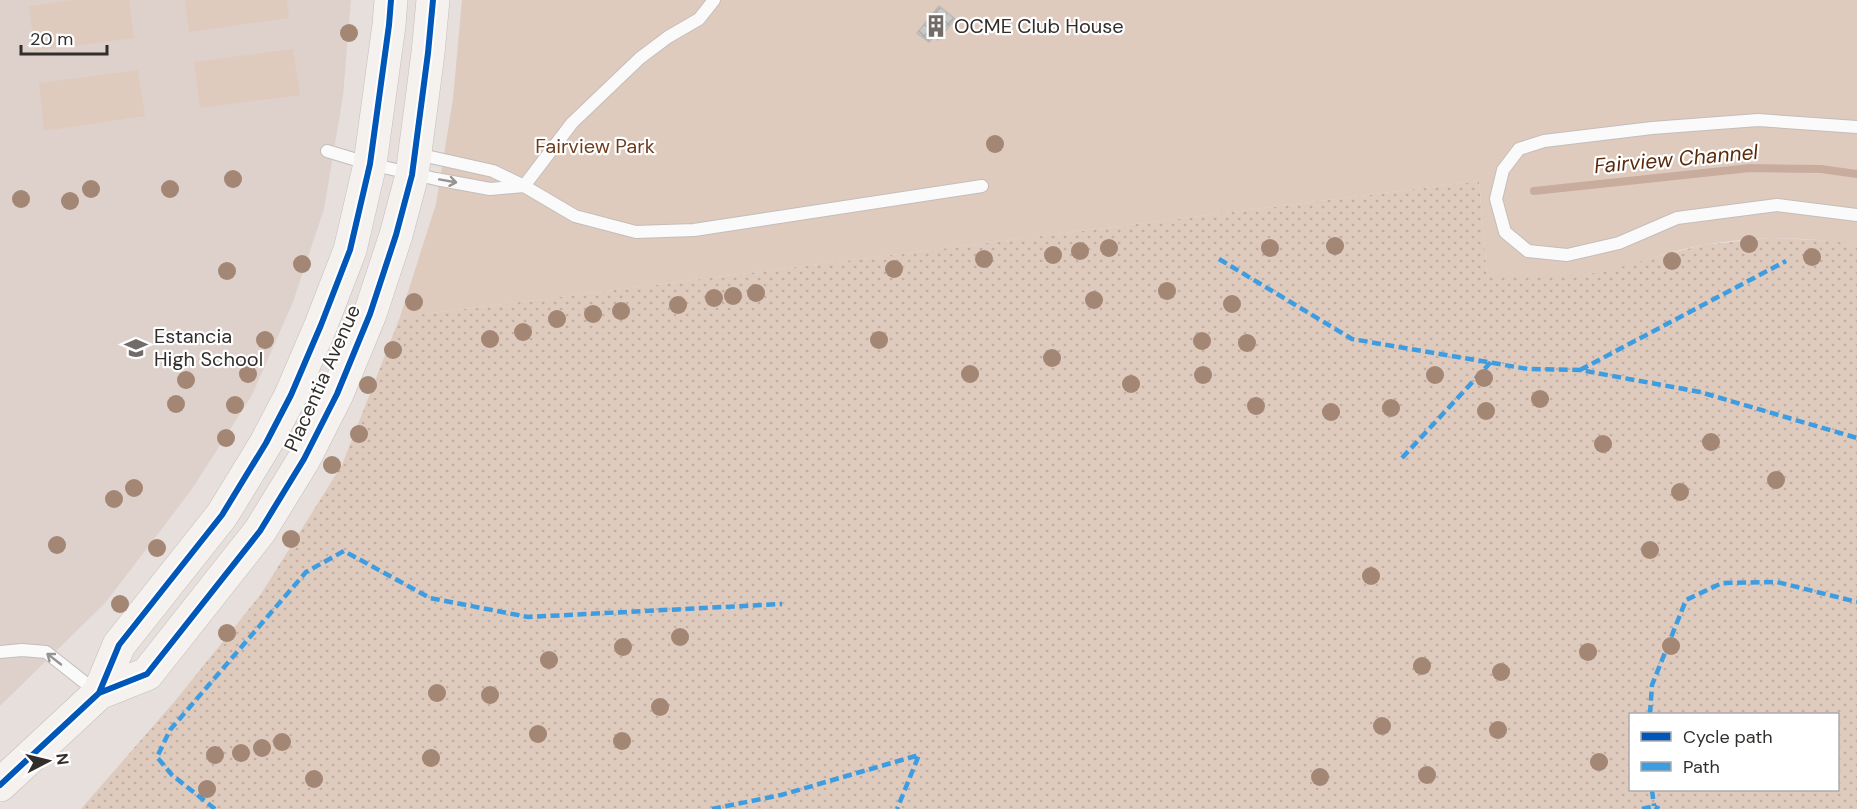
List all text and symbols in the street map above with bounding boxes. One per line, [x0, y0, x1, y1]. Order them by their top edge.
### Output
building icon: OCME Club House [923, 13, 949, 39]
place label: OCME Club House [954, 13, 1124, 39]
scale bar [21, 18, 106, 56]
text: 20 m [30, 27, 73, 51]
park label: Fairview Park [535, 133, 655, 159]
water label: Fairview Channel [1593, 138, 1759, 180]
one-way arrow [438, 176, 457, 187]
street label: Placentia Avenue [278, 301, 366, 455]
place label: Estancia High School [154, 323, 263, 372]
school or university icon: Estancia High School [123, 335, 149, 361]
one-way arrow [46, 652, 62, 665]
legend [1629, 713, 1839, 791]
text: Cycle path [1683, 725, 1773, 749]
north arrow [18, 731, 78, 791]
text: N [51, 752, 74, 766]
text: Path [1683, 755, 1720, 779]

